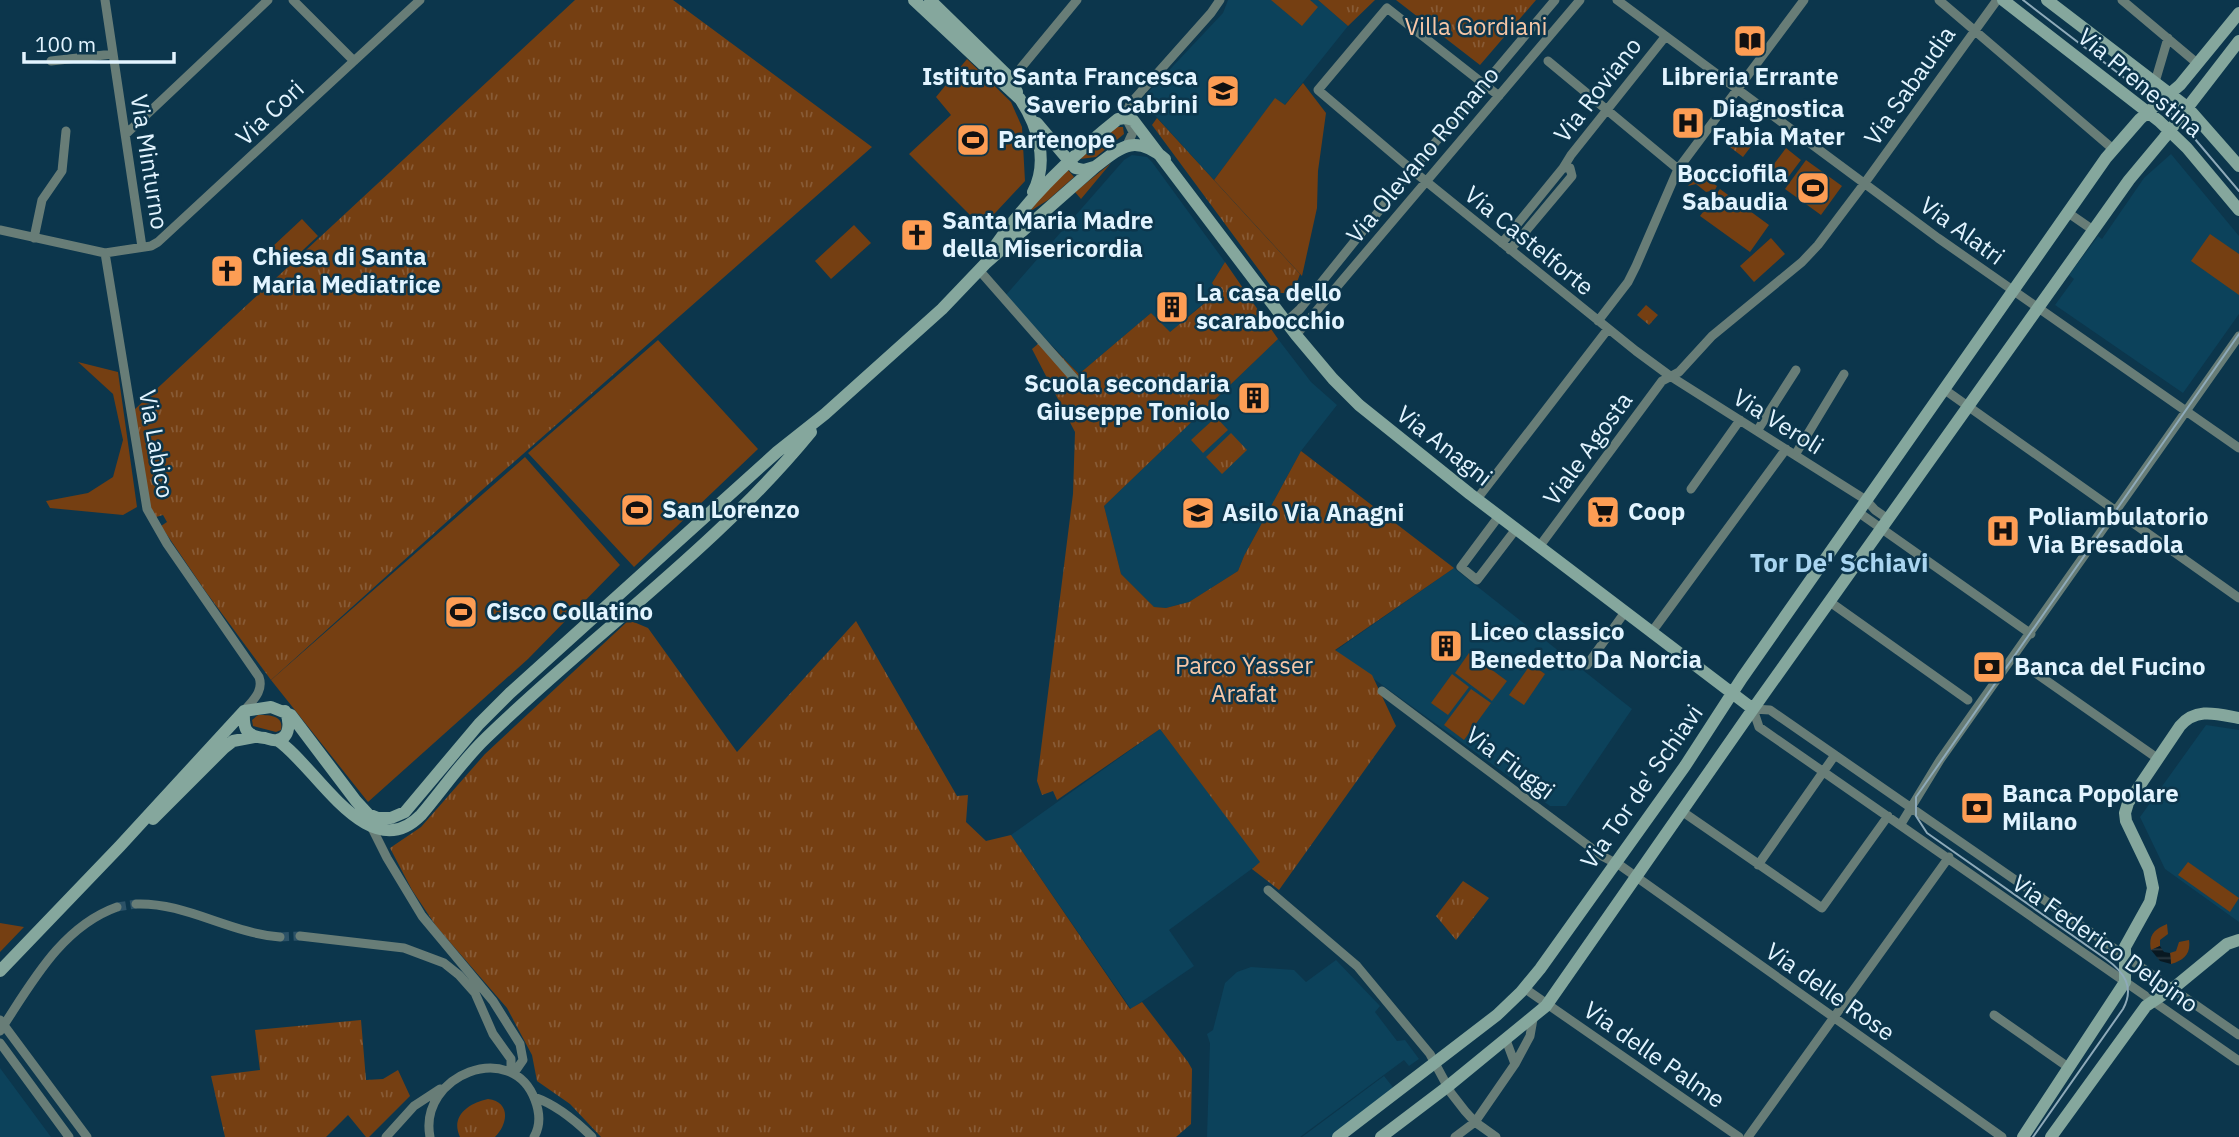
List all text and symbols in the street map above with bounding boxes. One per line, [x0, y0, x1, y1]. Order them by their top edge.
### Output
park label: Villa Gordiani [1404, 10, 1548, 42]
street label: Via Sabaudia [1856, 19, 1962, 152]
street label: Via Prenestina [2071, 20, 2210, 144]
scale bar [24, 21, 175, 65]
library icon: Libreria Errante [1731, 22, 1769, 60]
text: 100 m [35, 30, 96, 58]
street label: Via Roviano [1546, 30, 1648, 149]
street label: Via Olevano Romano [1339, 59, 1506, 250]
place label: Istituto Santa Francesca Saverio Cabrini [922, 60, 1198, 120]
place label: Libreria Errante [1661, 60, 1839, 92]
school or university icon: Istituto Santa Francesca Saverio Cabrini [1204, 72, 1242, 110]
street label: Via Cori [228, 73, 310, 152]
street label: Via Minturno [124, 92, 176, 232]
place label: Diagnostica Fabia Mater [1712, 92, 1845, 152]
hospital icon: Diagnostica Fabia Mater [1669, 104, 1707, 142]
sports icon: Partenope [954, 121, 992, 159]
place label: Partenope [998, 123, 1115, 155]
place label: Bocciofila Sabaudia [1677, 157, 1788, 217]
sports icon: Bocciofila Sabaudia [1794, 169, 1832, 207]
street label: Via Castelforte [1458, 178, 1601, 302]
street label: Via Alatri [1914, 189, 2011, 272]
place label: Santa Maria Madre della Misericordia [942, 204, 1154, 264]
church icon: Santa Maria Madre della Misericordia [898, 216, 936, 254]
place label: Chiesa di Santa Maria Mediatrice [252, 240, 441, 300]
church icon: Chiesa di Santa Maria Mediatrice [208, 252, 246, 290]
place label: La casa dello scarabocchio [1196, 276, 1345, 336]
building icon: La casa dello scarabocchio [1153, 288, 1191, 326]
place label: Scuola secondaria Giuseppe Toniolo [1024, 367, 1230, 427]
building icon: Scuola secondaria Giuseppe Toniolo [1235, 379, 1273, 417]
street label: Via Veroli [1727, 381, 1830, 461]
street label: Viale Agosta [1535, 385, 1639, 512]
street label: Via Labico [132, 387, 182, 500]
street label: Via Anagni [1390, 398, 1499, 493]
sports icon: San Lorenzo [618, 491, 656, 529]
place label: San Lorenzo [662, 493, 800, 525]
supermarket icon: Coop [1584, 493, 1622, 531]
school or university icon: Asilo Via Anagni [1179, 494, 1217, 532]
place label: Coop [1628, 495, 1685, 527]
place label: Asilo Via Anagni [1222, 496, 1404, 528]
place label: Poliambulatorio Via Bresadola [2028, 500, 2208, 560]
hospital icon: Poliambulatorio Via Bresadola [1984, 512, 2022, 550]
district label: Tor De' Schiavi [1750, 545, 1928, 579]
sports icon: Cisco Collatino [442, 593, 480, 631]
place label: Cisco Collatino [486, 595, 653, 627]
place label: Liceo classico Benedetto Da Norcia [1470, 615, 1702, 675]
building icon: Liceo classico Benedetto Da Norcia [1427, 627, 1465, 665]
bank icon: Banca del Fucino [1970, 648, 2008, 686]
park label: Parco Yasser Arafat [1175, 649, 1313, 709]
place label: Banca del Fucino [2014, 650, 2206, 682]
street label: Via Tor de' Schiavi [1573, 698, 1710, 875]
street label: Via Fiuggi [1460, 718, 1562, 806]
place label: Banca Popolare Milano [2002, 777, 2179, 837]
bank icon: Banca Popolare Milano [1958, 789, 1996, 827]
street label: Via Federico Delpino [2006, 867, 2205, 1020]
street label: Via delle Rose [1759, 935, 1902, 1048]
street label: Via delle Palme [1578, 994, 1732, 1115]

